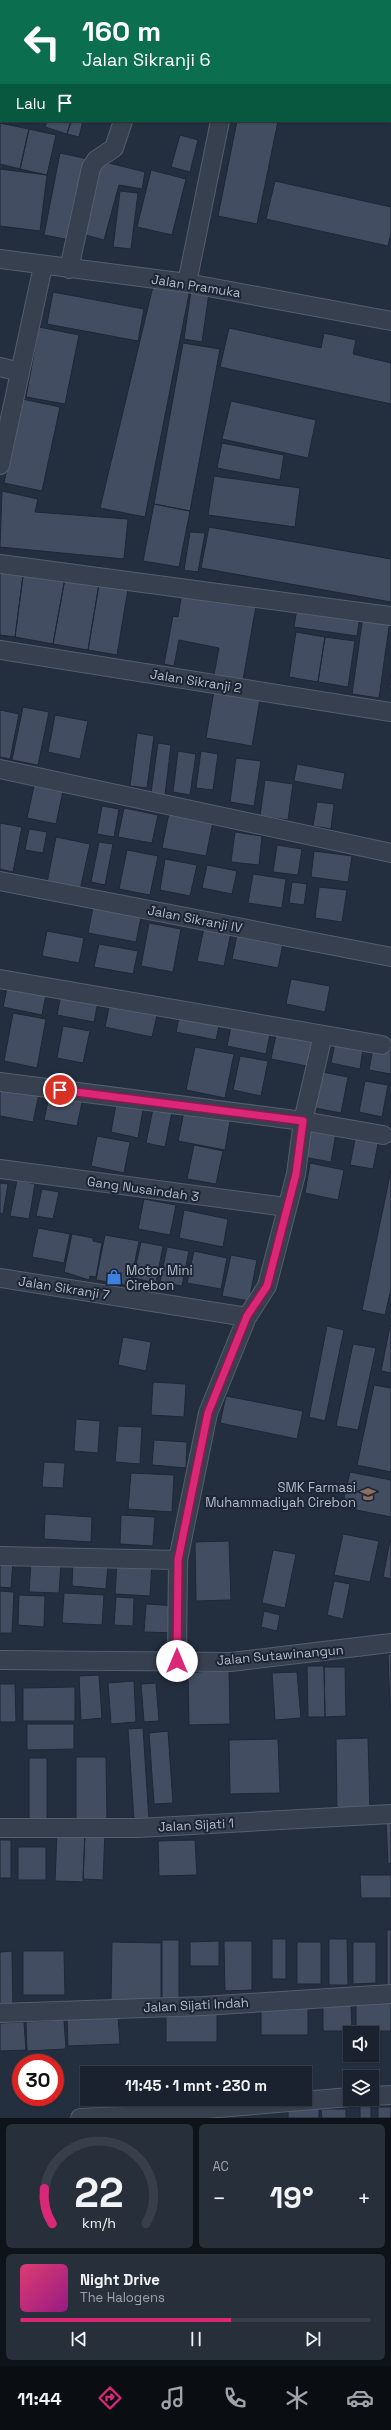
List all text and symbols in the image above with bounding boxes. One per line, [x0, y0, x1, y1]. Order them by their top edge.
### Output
text: 160 m [82, 13, 161, 49]
icon: left [16, 16, 68, 68]
text: Jalan Sikranji 6 [82, 48, 210, 71]
icon: arrive [54, 92, 76, 114]
text: Lalu [16, 94, 46, 113]
street label: Jalan Pramuka [150, 271, 242, 302]
street label: Jalan Sikranji 2 [149, 665, 243, 697]
street label: Jalan Sikranji IV [146, 901, 244, 937]
pin [43, 1073, 77, 1107]
icon: arrive [49, 1079, 71, 1101]
street label: Gang Nusaindah 3 [86, 1173, 200, 1205]
place label: Motor Mini Cirebon [126, 1262, 193, 1294]
shop icon: Motor Mini Cirebon [105, 1268, 123, 1286]
street label: Jalan Sikranji 7 [17, 1272, 111, 1304]
place label: SMK Farmasi Muhammadiyah Cirebon [205, 1479, 356, 1511]
school or university icon: SMK Farmasi Muhammadiyah Cirebon [359, 1485, 377, 1503]
position arrow [156, 1640, 198, 1682]
street label: Jalan Sutawinangun [216, 1641, 344, 1669]
street label: Jalan Sijati 1 [158, 1815, 234, 1835]
street label: Jalan Sijati Indah [143, 1994, 249, 2016]
map controls [343, 2026, 379, 2106]
button: sound [343, 2026, 379, 2062]
speed limit sign: 30 [12, 2054, 64, 2106]
button: layers [343, 2070, 379, 2106]
text: 11:45 · 1 mnt · 230 m [125, 2076, 267, 2095]
text: AC [213, 2158, 229, 2175]
text: 22 [75, 2166, 124, 2219]
text: 19° [270, 2178, 314, 2217]
text: − [213, 2184, 226, 2212]
text: + [357, 2184, 371, 2212]
text: km/h [82, 2214, 116, 2232]
text: Night Drive [80, 2270, 160, 2289]
text: The Halogens [80, 2289, 165, 2306]
icon: previous [68, 2328, 90, 2350]
icon: pause [185, 2328, 207, 2350]
icon: next [302, 2328, 324, 2350]
icon: directions [96, 2384, 124, 2412]
icon: music [159, 2384, 187, 2412]
icon: phone [221, 2384, 249, 2412]
icon: climate [283, 2384, 311, 2412]
icon: car [346, 2384, 374, 2412]
text: 11:44 [17, 2387, 62, 2410]

